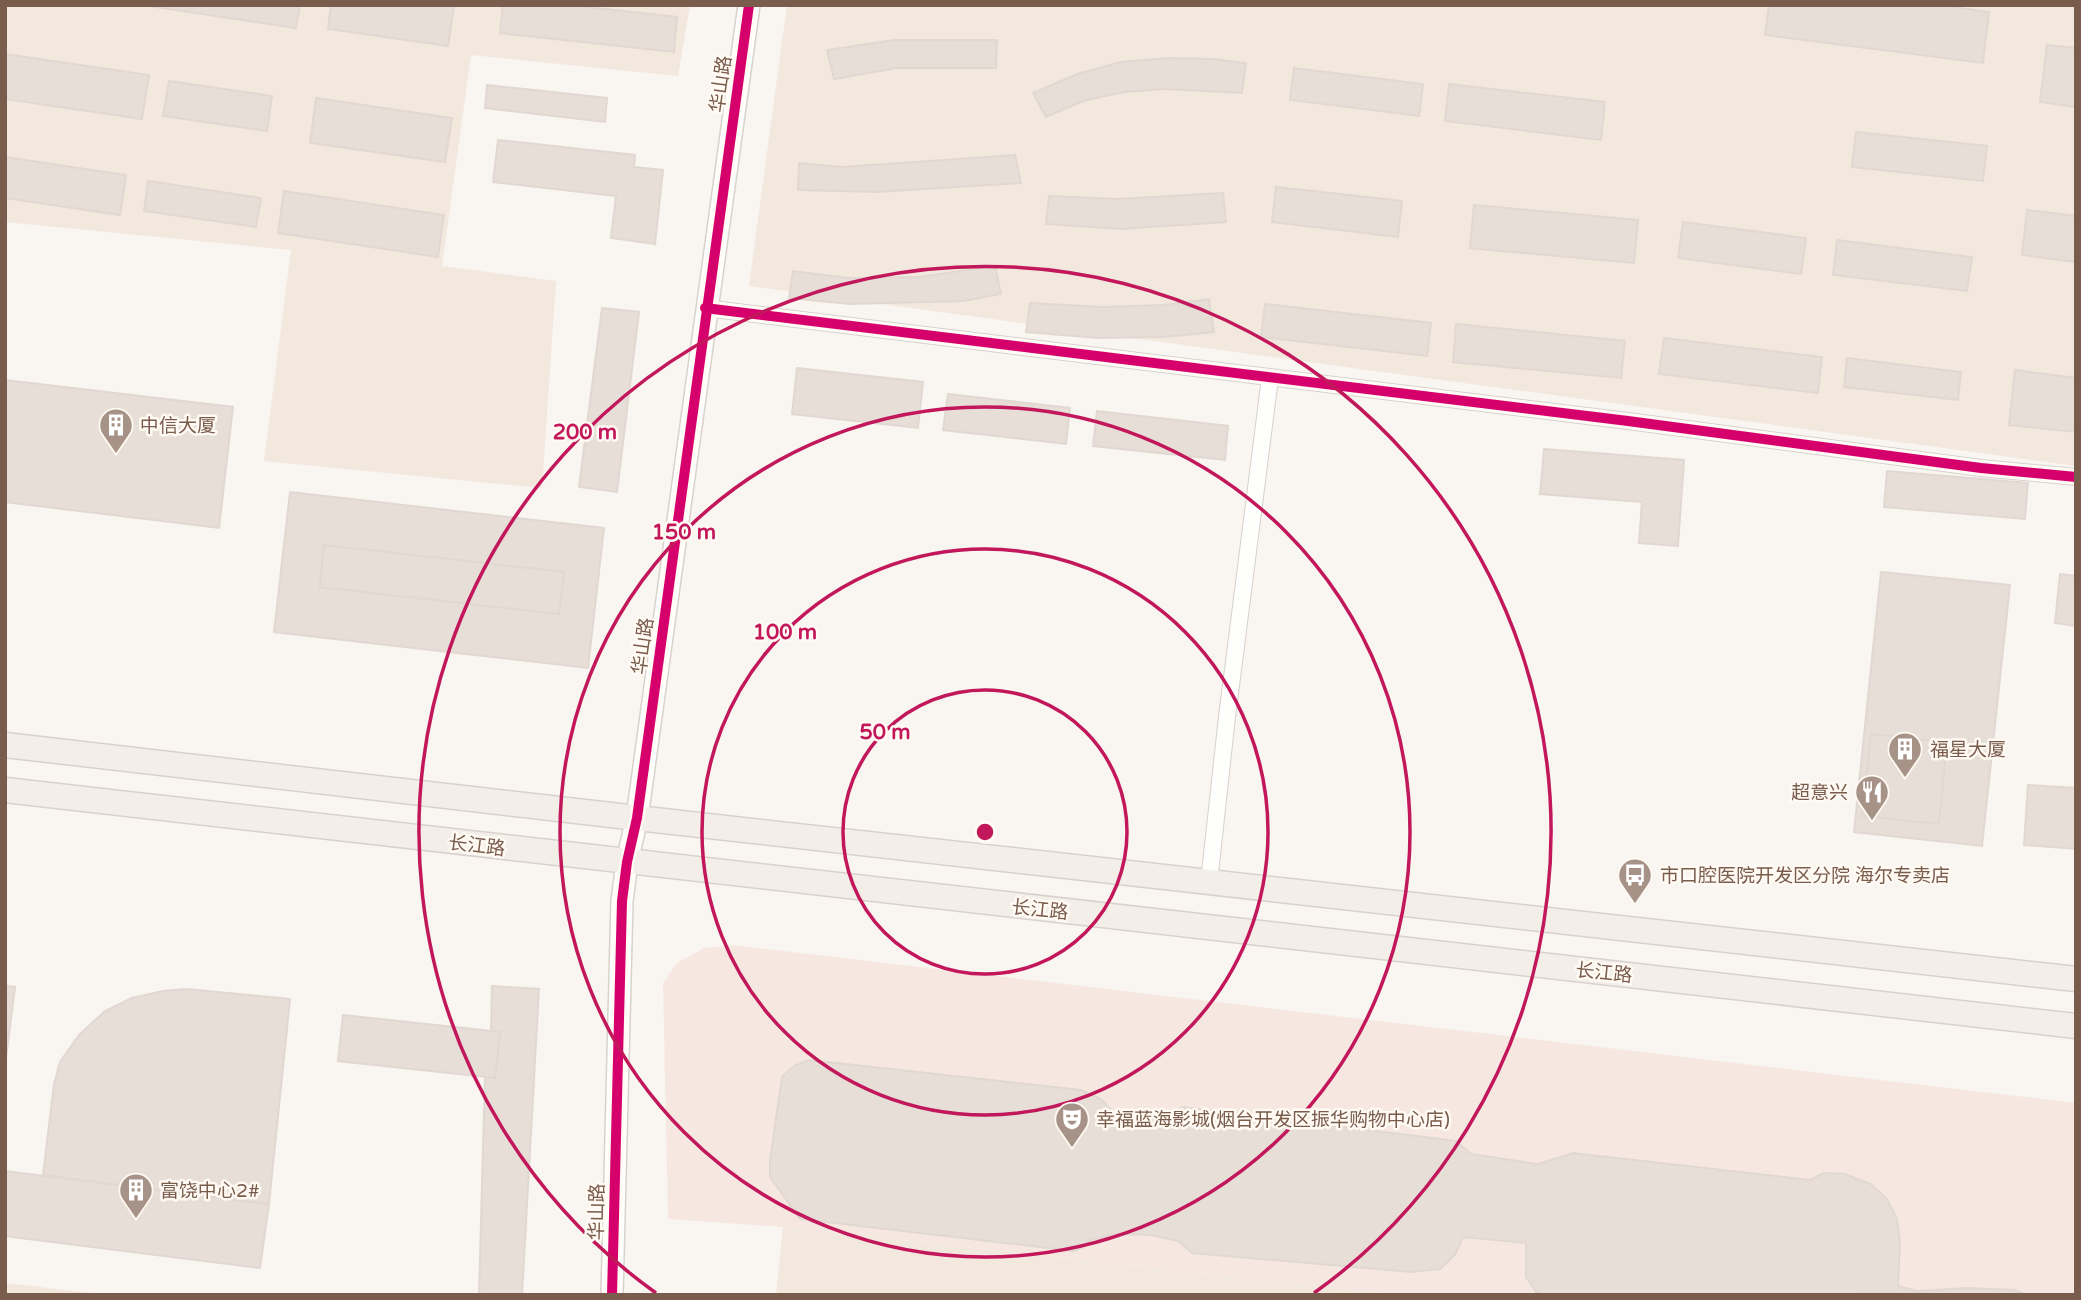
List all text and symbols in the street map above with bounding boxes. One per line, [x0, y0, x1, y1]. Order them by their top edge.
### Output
street label: 华山路 [706, 54, 736, 114]
building icon: 中信大厦 [97, 406, 135, 455]
place label: 中信大厦 [140, 415, 216, 437]
text: 200 m [553, 420, 617, 445]
text: 150 m [652, 520, 716, 545]
street label: 华山路 [628, 616, 658, 676]
text: 100 m [753, 620, 817, 645]
text: 50 m [859, 720, 911, 745]
building icon: 福星大厦 [1886, 730, 1924, 779]
place label: 福星大厦 [1930, 739, 2006, 761]
restaurant icon: 超意兴 [1853, 773, 1891, 822]
place label: 超意兴 [1791, 782, 1848, 804]
centre of rings [973, 820, 997, 844]
street label: 长江路 [447, 832, 507, 860]
bus stop icon: 市口腔医院开发区分院 海尔专卖店 [1616, 856, 1654, 905]
place label: 市口腔医院开发区分院 海尔专卖店 [1660, 865, 1950, 887]
street label: 长江路 [1010, 896, 1069, 924]
street label: 长江路 [1574, 959, 1633, 987]
theatre icon: 幸福蓝海影城(烟台开发区振华购物中心店) [1053, 1100, 1091, 1149]
place label: 幸福蓝海影城(烟台开发区振华购物中心店) [1096, 1109, 1450, 1131]
building icon: 富饶中心2# [117, 1171, 155, 1220]
place label: 富饶中心2# [160, 1180, 260, 1202]
street label: 华山路 [586, 1183, 608, 1241]

